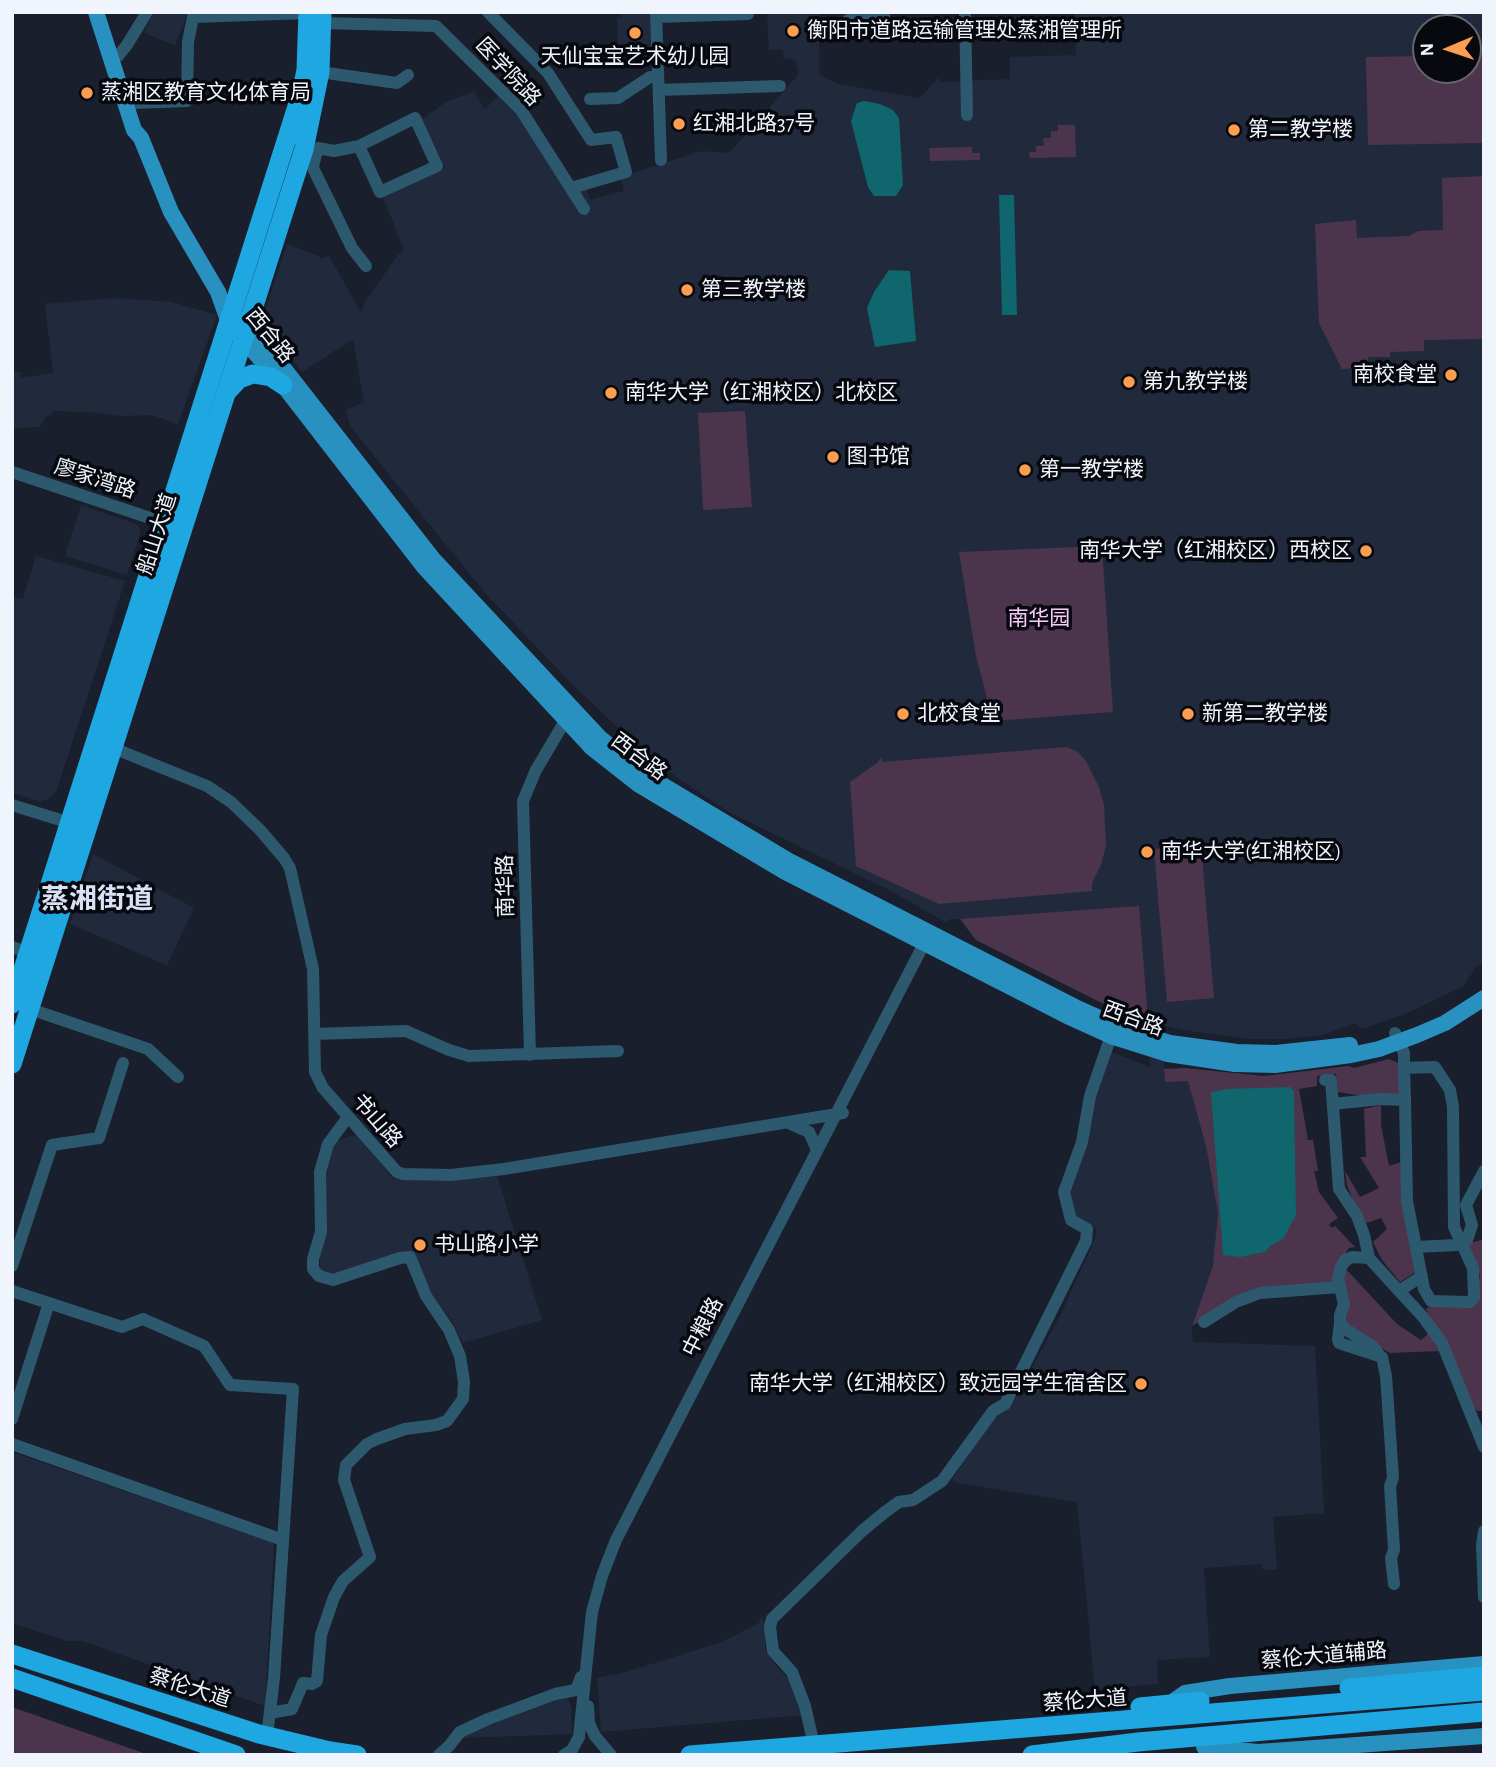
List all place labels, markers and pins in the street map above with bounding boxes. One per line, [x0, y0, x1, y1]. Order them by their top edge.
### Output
place label: 衡阳市道路运输管理处蒸湘管理所 [807, 18, 1122, 44]
marker: 衡阳市道路运输管理处蒸湘管理所 [785, 23, 801, 39]
marker: 天仙宝宝艺术幼儿园 [627, 25, 643, 41]
place label: 天仙宝宝艺术幼儿园 [541, 44, 729, 70]
place label: 蒸湘区教育文化体育局 [101, 80, 311, 106]
marker: 蒸湘区教育文化体育局 [79, 85, 95, 101]
place label: 红湘北路37号 [693, 111, 815, 137]
marker: 红湘北路37号 [671, 116, 687, 132]
place label: 第二教学楼 [1248, 117, 1353, 143]
marker: 第二教学楼 [1226, 122, 1242, 138]
place label: 第三教学楼 [701, 277, 806, 303]
marker: 第三教学楼 [679, 282, 695, 298]
place label: 南校食堂 [1353, 362, 1437, 388]
marker: 南校食堂 [1443, 367, 1459, 383]
place label: 第九教学楼 [1143, 369, 1248, 395]
marker: 第九教学楼 [1121, 374, 1137, 390]
place label: 南华大学（红湘校区）北校区 [625, 380, 898, 406]
marker: 南华大学（红湘校区）北校区 [603, 385, 619, 401]
place label: 图书馆 [847, 444, 910, 470]
marker: 图书馆 [825, 449, 841, 465]
place label: 第一教学楼 [1039, 457, 1144, 483]
marker: 第一教学楼 [1017, 462, 1033, 478]
place label: 南华大学（红湘校区）西校区 [1079, 538, 1352, 564]
marker: 南华大学（红湘校区）西校区 [1358, 543, 1374, 559]
place label: 北校食堂 [917, 701, 1001, 727]
place label: 新第二教学楼 [1202, 701, 1328, 727]
marker: 北校食堂 [895, 706, 911, 722]
marker: 新第二教学楼 [1180, 706, 1196, 722]
place label: 南华大学(红湘校区) [1161, 839, 1341, 865]
marker: 南华大学(红湘校区) [1139, 844, 1155, 860]
place label: 书山路小学 [434, 1232, 539, 1258]
marker: 书山路小学 [412, 1237, 428, 1253]
place label: 南华大学（红湘校区）致远园学生宿舍区 [749, 1371, 1127, 1397]
marker: 南华大学（红湘校区）致远园学生宿舍区 [1133, 1376, 1149, 1392]

